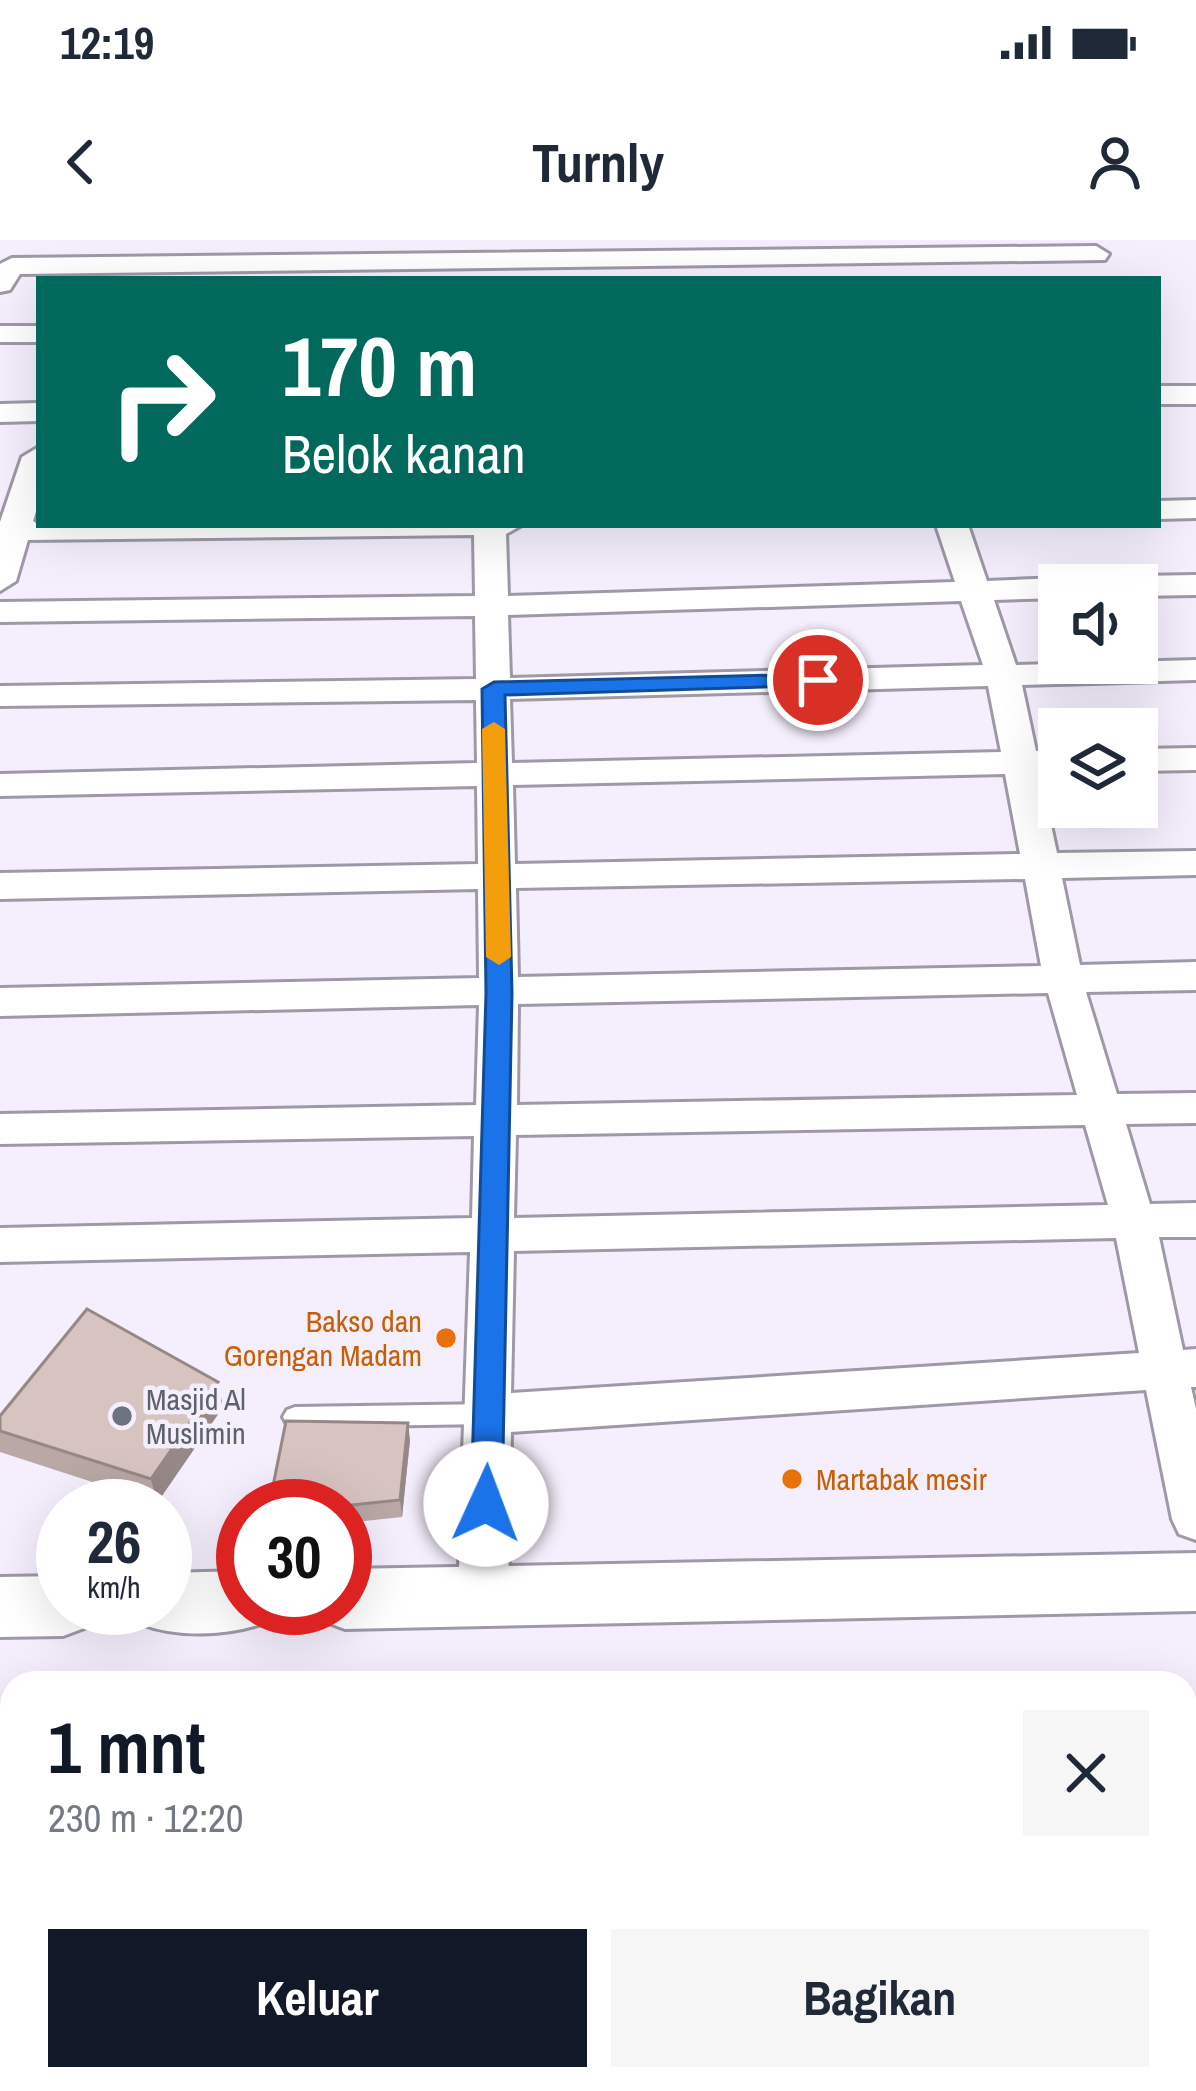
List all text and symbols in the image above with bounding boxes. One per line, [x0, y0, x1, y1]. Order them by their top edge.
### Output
text: 12:19 [60, 12, 154, 73]
text: Turnly [532, 126, 664, 199]
icon: back [48, 129, 114, 195]
icon: person [1082, 129, 1148, 195]
text: 170 m [282, 309, 477, 422]
icon: right [84, 324, 240, 480]
text: Belok kanan [282, 417, 526, 490]
map controls [1038, 564, 1158, 828]
button: sound [1038, 564, 1158, 684]
pin [767, 629, 869, 731]
icon: arrive [785, 647, 851, 713]
button: layers [1038, 708, 1158, 828]
place label: Bakso dan Gorengan Madam [224, 1301, 422, 1375]
marker: Bakso dan Gorengan Madam [433, 1325, 459, 1351]
place label: Masjid Al Muslimin [146, 1379, 246, 1453]
marker: Masjid Al Muslimin [109, 1403, 135, 1429]
position arrow [423, 1441, 549, 1567]
place label: Martabak mesir [816, 1459, 988, 1499]
marker: Martabak mesir [779, 1466, 805, 1492]
speed limit sign: 30 [216, 1479, 372, 1635]
text: 26 [87, 1501, 141, 1582]
text: km/h [87, 1567, 141, 1607]
text: 1 mnt [48, 1698, 205, 1795]
button: close [1023, 1710, 1149, 1836]
text: 230 m · 12:20 [48, 1792, 244, 1844]
button: Keluar [48, 1929, 587, 2067]
button: Bagikan [611, 1929, 1149, 2067]

